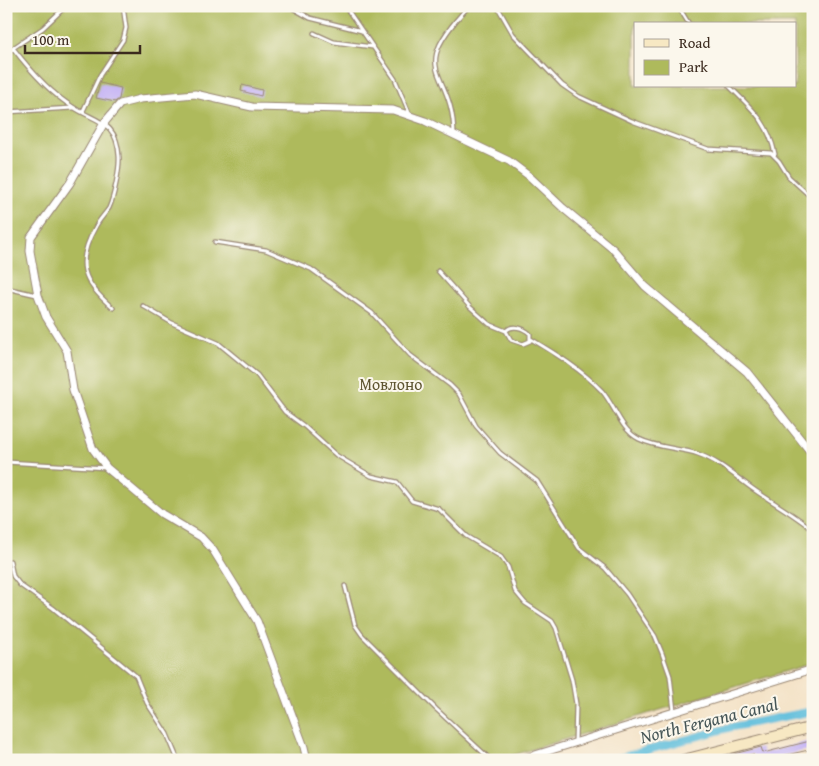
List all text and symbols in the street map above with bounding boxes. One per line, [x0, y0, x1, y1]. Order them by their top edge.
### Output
scale bar [25, 22, 140, 54]
legend [634, 22, 796, 88]
text: 100 m [32, 29, 70, 50]
text: Road [679, 32, 710, 53]
text: Park [679, 56, 708, 77]
park label: Мовлоно [360, 372, 422, 396]
water label: North Fergana Canal [636, 690, 781, 750]

